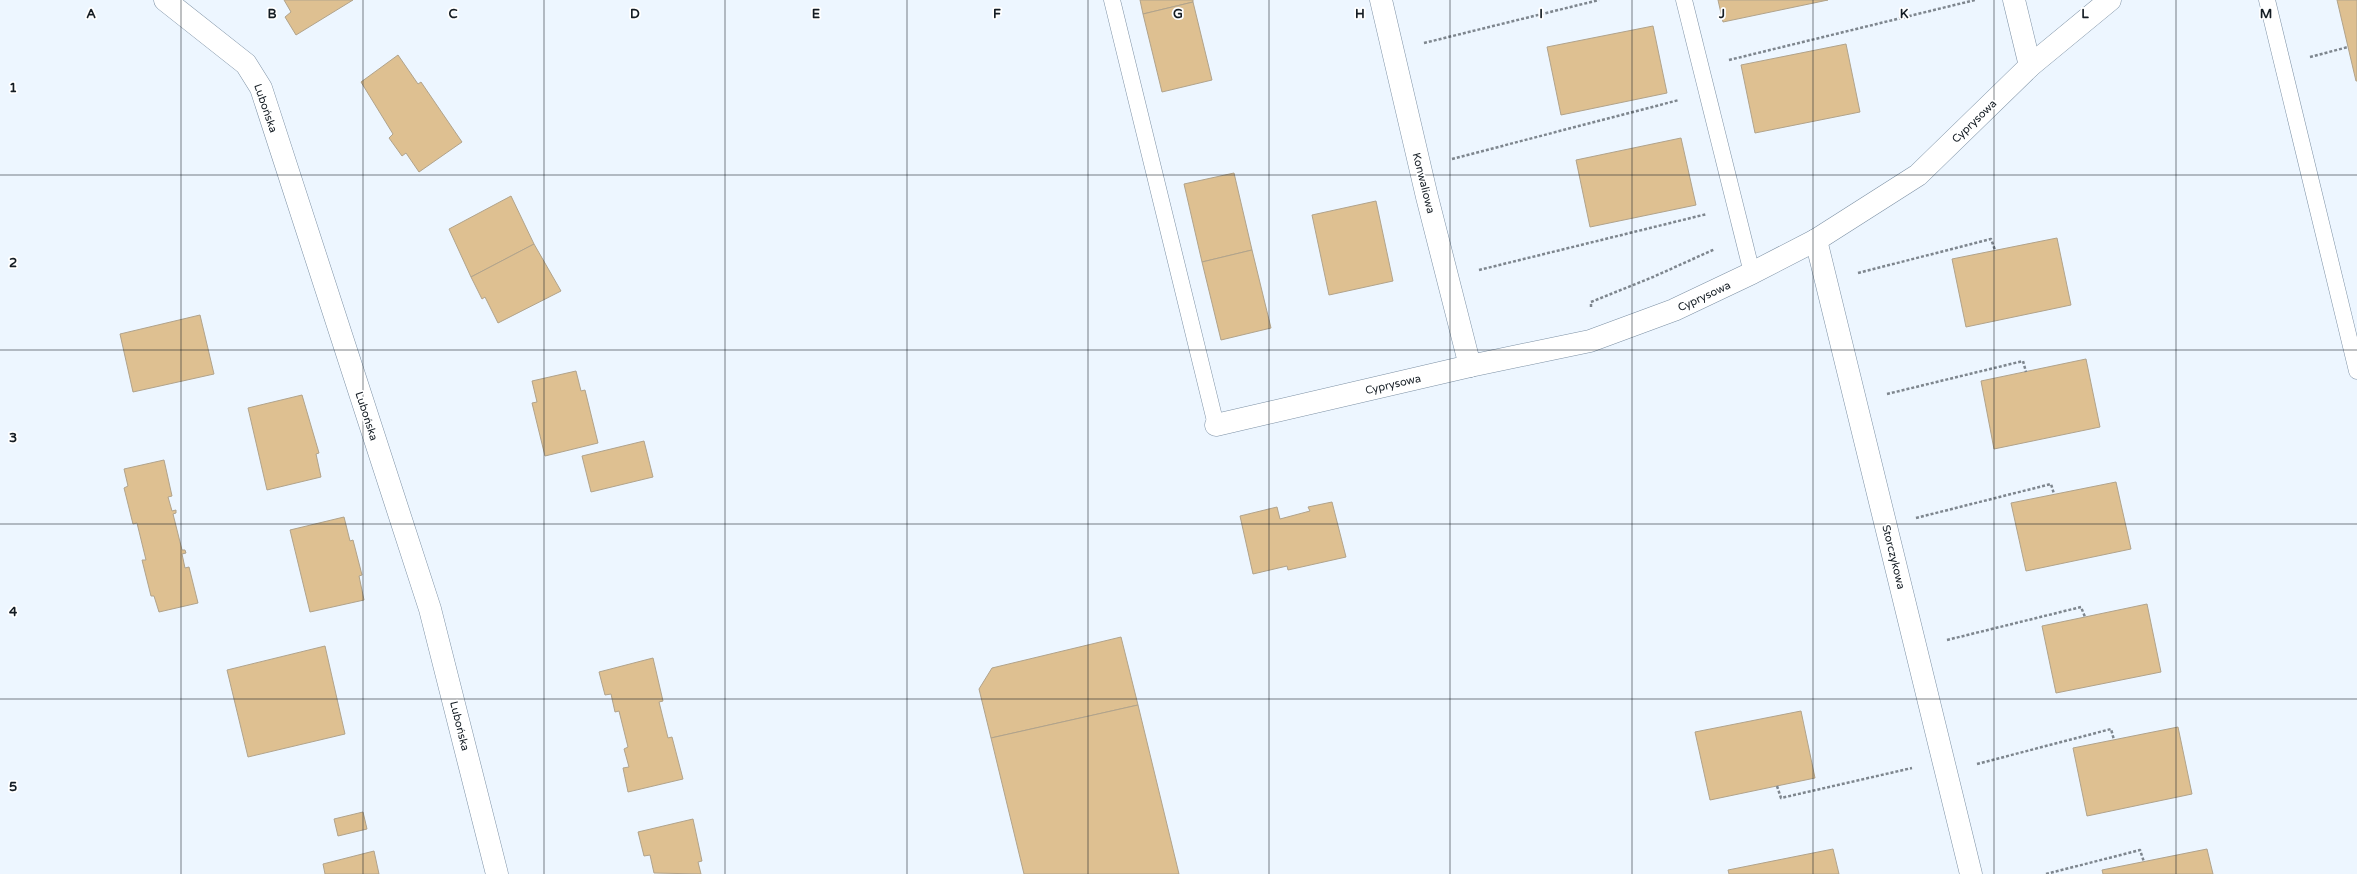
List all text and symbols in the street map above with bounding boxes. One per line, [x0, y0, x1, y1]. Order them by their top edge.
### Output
text: A [86, 6, 96, 22]
text: B [267, 6, 277, 22]
text: C [448, 6, 458, 22]
text: D [630, 6, 640, 22]
text: E [812, 6, 820, 22]
text: F [993, 6, 1001, 22]
text: G [1173, 6, 1183, 22]
text: H [1355, 6, 1365, 22]
text: I [1539, 6, 1543, 22]
text: J [1718, 6, 1725, 22]
text: K [1900, 6, 1909, 22]
text: L [2081, 6, 2089, 22]
text: M [2260, 6, 2272, 22]
text: 1 [9, 80, 17, 96]
street label: Lubońska [251, 82, 280, 134]
street label: Cyprysowa [1949, 97, 1999, 146]
street label: Konwaliowa [1410, 151, 1437, 215]
text: 2 [9, 255, 17, 271]
street label: Cyprysowa [1676, 279, 1733, 314]
street label: Cyprysowa [1364, 372, 1422, 397]
street label: Lubońska [353, 390, 381, 442]
text: 3 [9, 430, 17, 446]
street label: Storczykowa [1879, 524, 1908, 591]
text: 4 [9, 604, 18, 620]
street label: Lubońska [447, 700, 472, 752]
text: 5 [9, 779, 17, 795]

